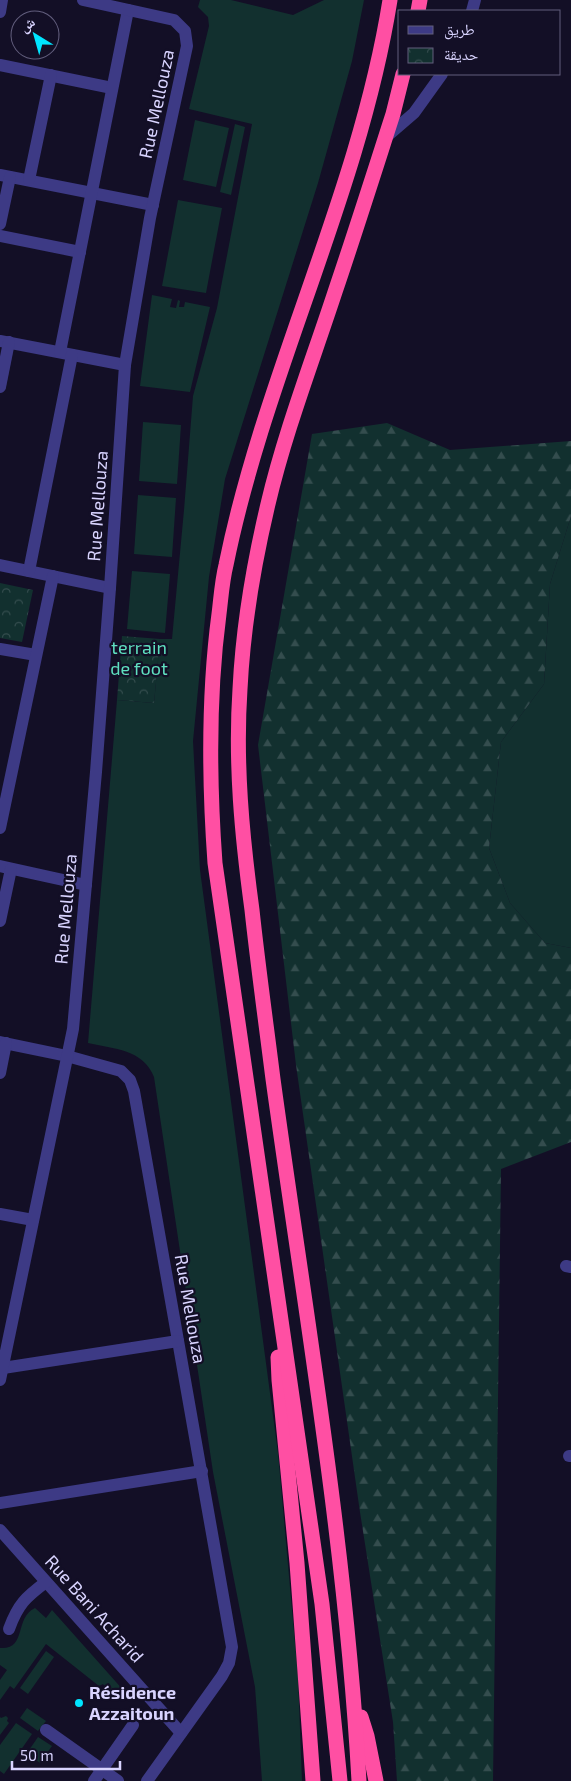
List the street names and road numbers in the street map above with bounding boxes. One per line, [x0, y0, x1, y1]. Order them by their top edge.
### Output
street label: Rue Mellouza [134, 47, 178, 160]
street label: Rue Mellouza [82, 450, 112, 562]
street label: Rue Mellouza [49, 853, 81, 965]
street label: Rue Mellouza [171, 1252, 211, 1365]
street label: Rue Bani Acharid [41, 1550, 149, 1667]

